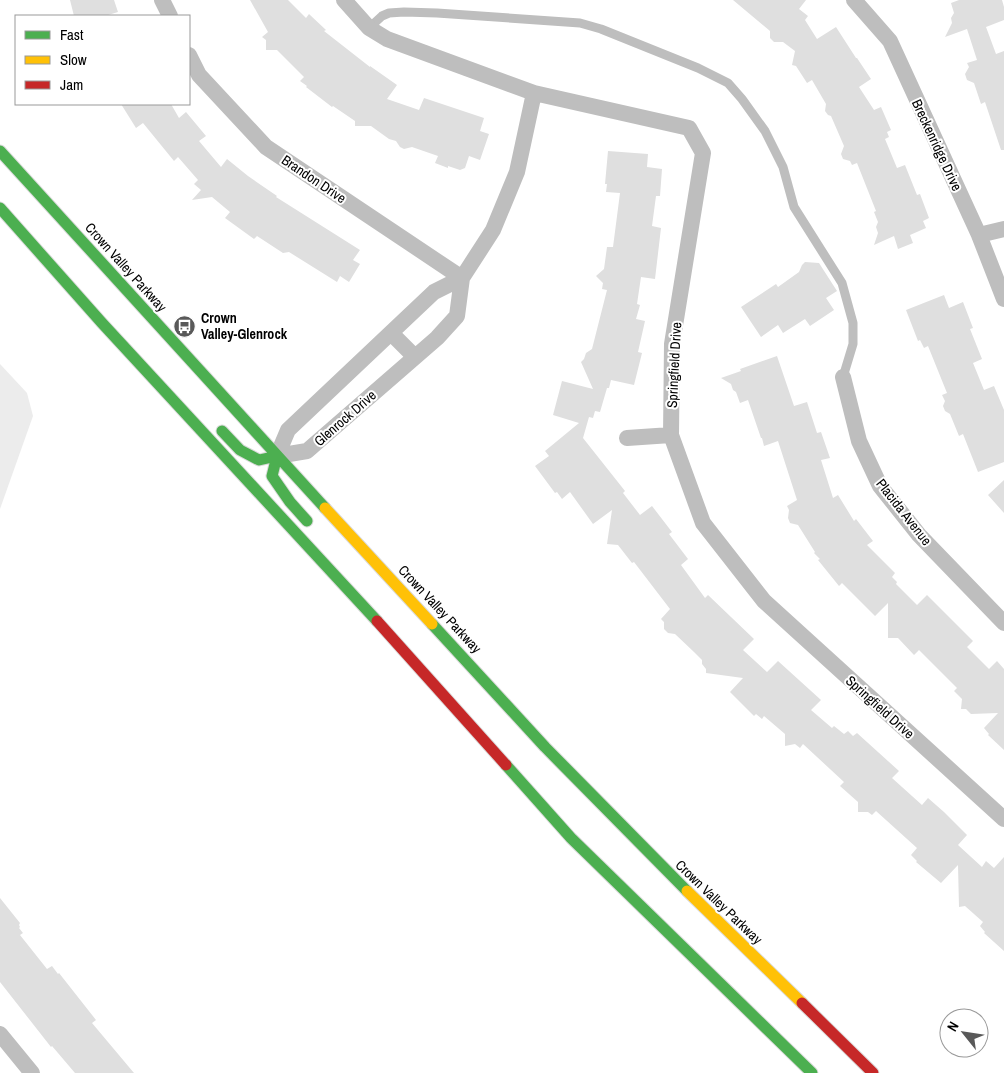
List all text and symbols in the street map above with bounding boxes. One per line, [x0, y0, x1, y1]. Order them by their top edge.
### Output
legend [15, 15, 190, 105]
text: Fast [60, 24, 84, 45]
text: Slow [60, 49, 87, 70]
text: Jam [60, 74, 83, 95]
street label: Breckenridge Drive [908, 96, 966, 194]
street label: Brandon Drive [278, 151, 350, 207]
street label: Crown Valley Parkway [81, 219, 171, 316]
place label: Crown Valley-Glenrock [201, 309, 288, 343]
bus stop icon: Crown Valley-Glenrock [173, 314, 197, 338]
street label: Springfield Drive [663, 322, 685, 408]
street label: Glenrock Drive [310, 386, 380, 450]
street label: Placida Avenue [872, 475, 936, 549]
street label: Crown Valley Parkway [395, 561, 486, 657]
street label: Springfield Drive [842, 671, 918, 743]
street label: Crown Valley Parkway [672, 856, 766, 948]
north arrow [939, 1008, 989, 1058]
text: N [943, 1018, 963, 1035]

